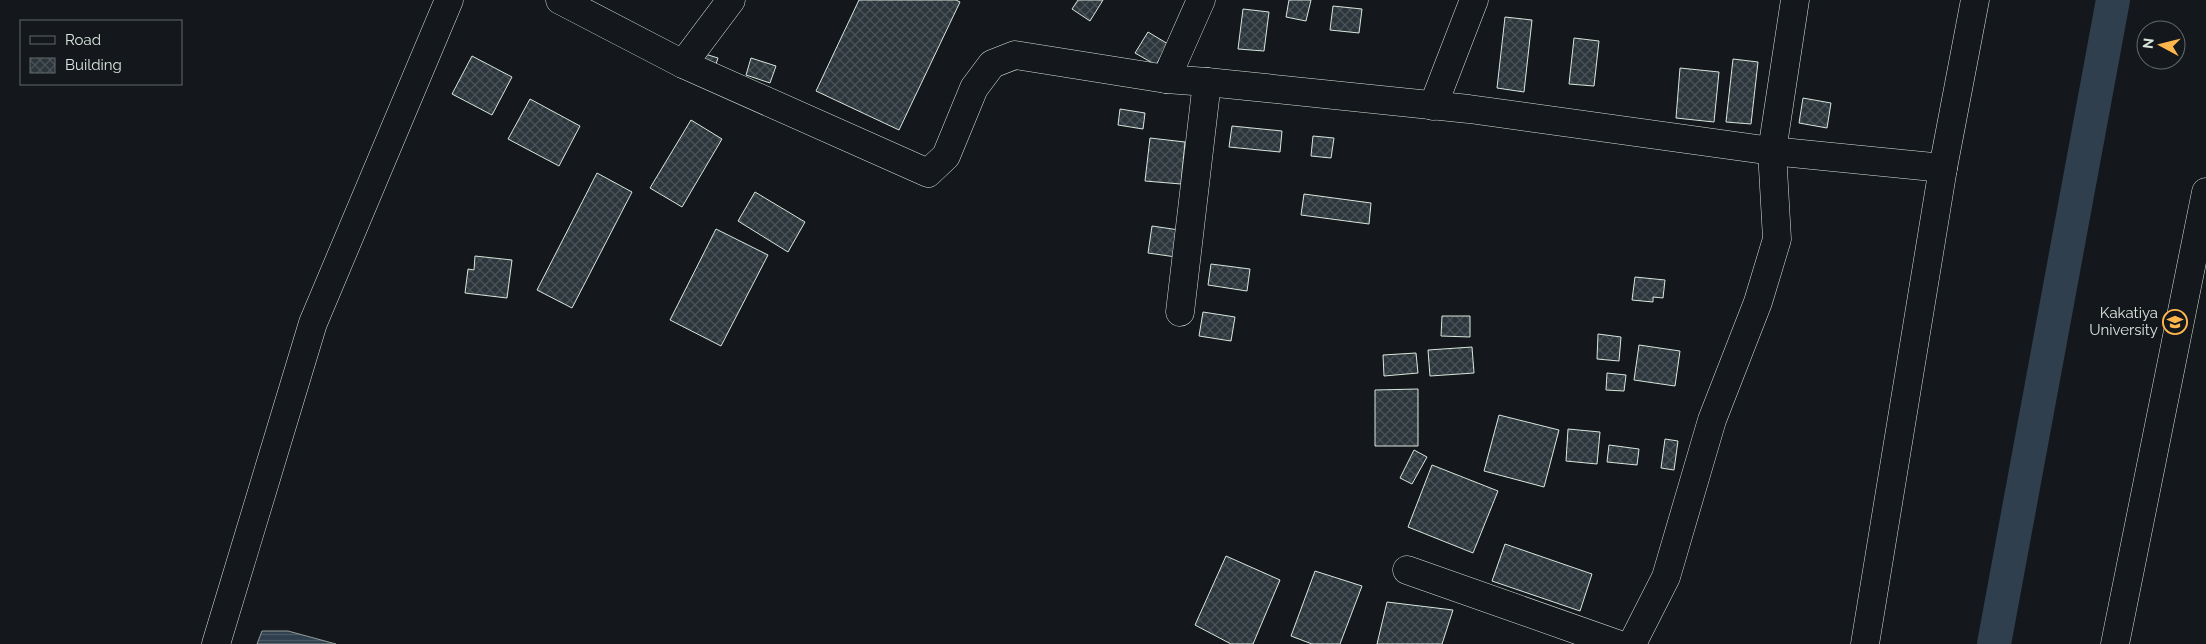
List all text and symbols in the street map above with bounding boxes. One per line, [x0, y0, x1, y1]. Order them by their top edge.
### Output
legend [20, 20, 182, 85]
north arrow [2136, 20, 2186, 70]
text: Road [65, 31, 101, 49]
text: N [2140, 37, 2157, 50]
text: Building [65, 56, 122, 74]
place label: Kakatiya University [2089, 304, 2158, 339]
school or university icon: Kakatiya University [2162, 309, 2188, 335]

